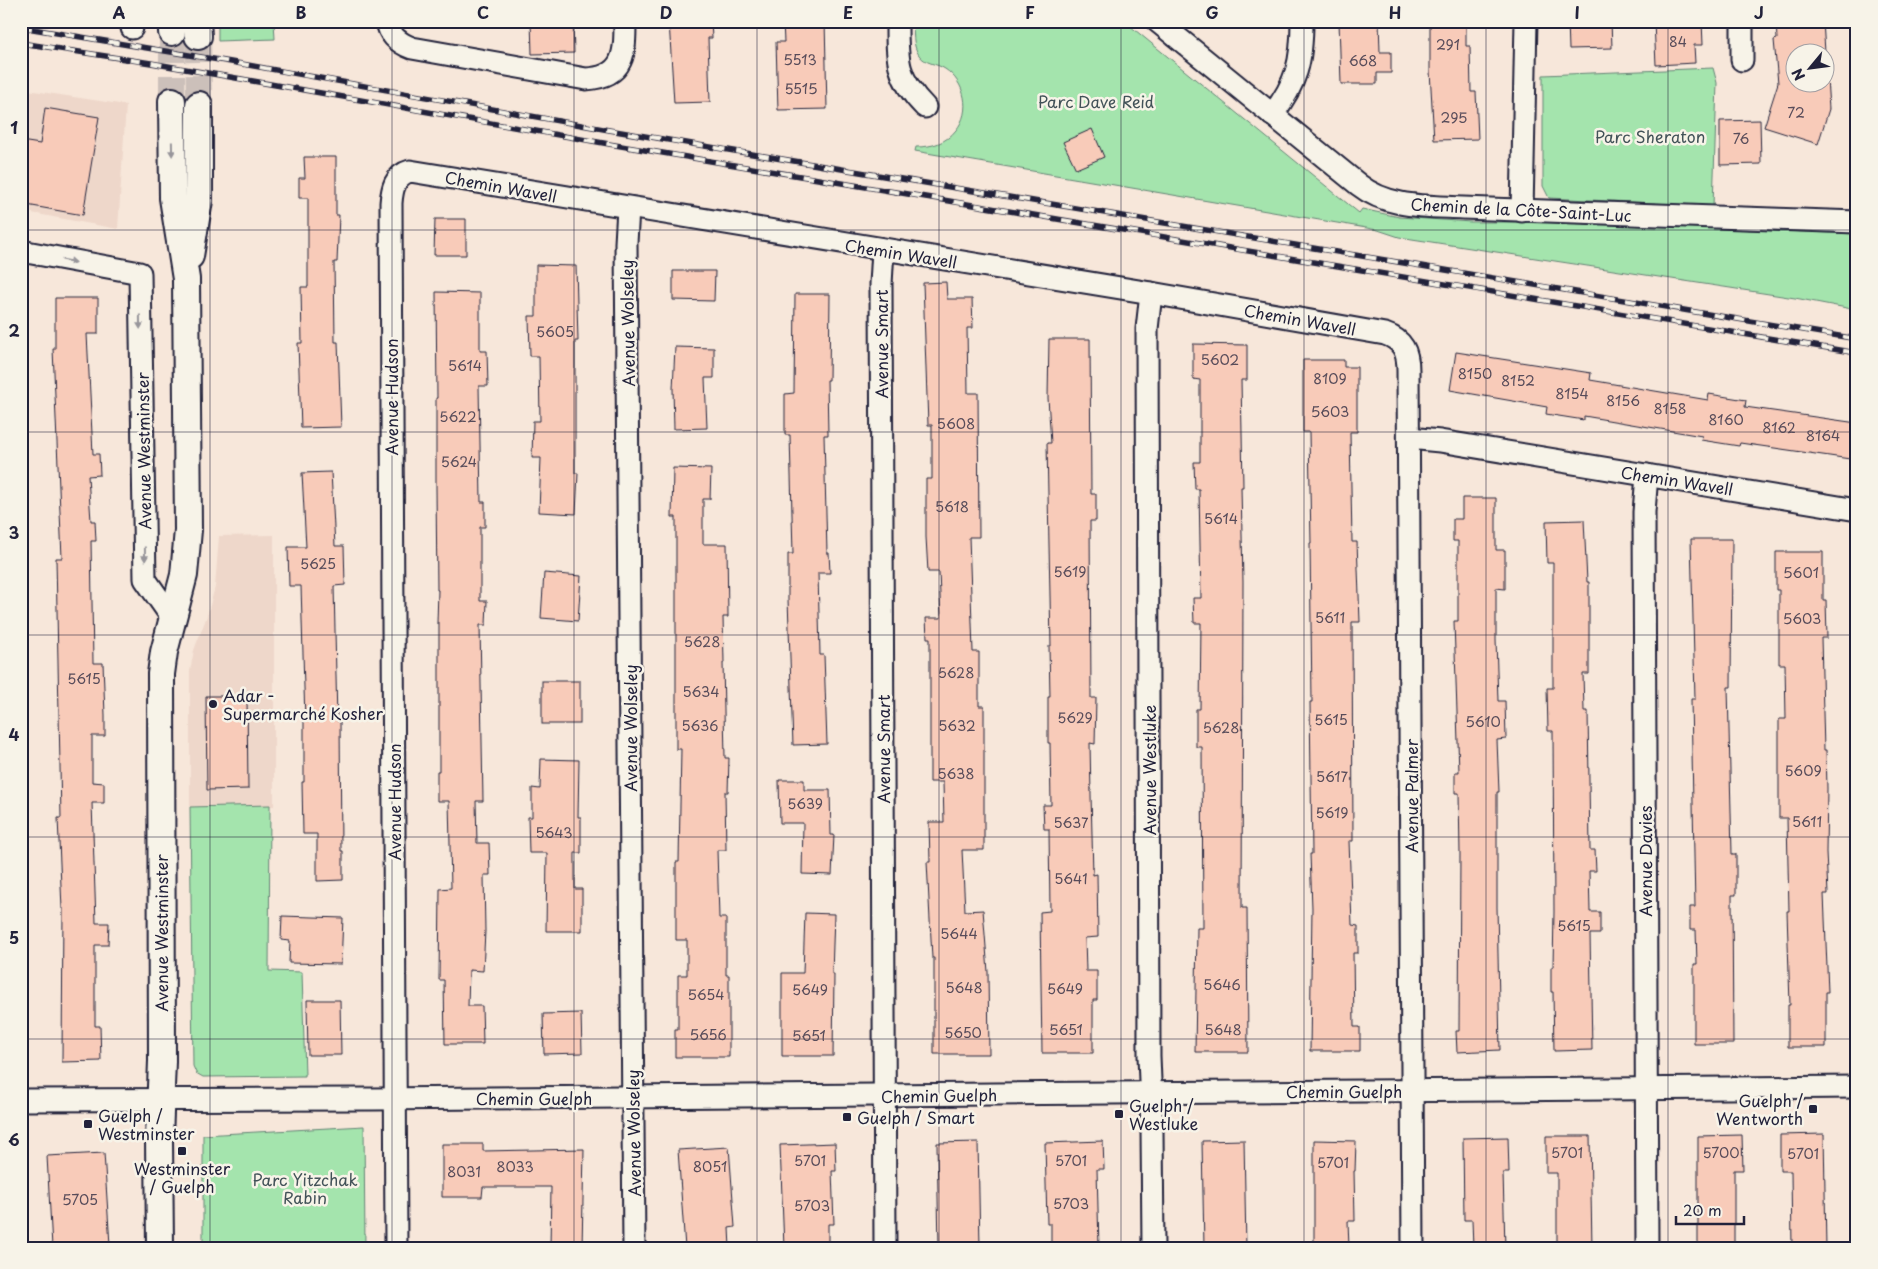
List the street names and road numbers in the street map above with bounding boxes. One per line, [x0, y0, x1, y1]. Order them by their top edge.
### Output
street label: Chemin Wavell [443, 164, 559, 208]
street label: Chemin de la Côte-Saint-Luc [1410, 191, 1632, 227]
street label: Chemin Wavell [843, 232, 959, 274]
street label: Avenue Wolseley [614, 259, 640, 387]
street label: Avenue Smart [869, 289, 893, 399]
street label: Chemin Wavell [1242, 297, 1358, 341]
street label: Avenue Hudson [379, 339, 403, 455]
street label: Avenue Westminster [130, 372, 156, 530]
street label: Chemin Wavell [1619, 459, 1735, 501]
street label: Avenue Wolseley [618, 664, 642, 792]
street label: Avenue Smart [871, 694, 895, 804]
street label: Avenue Westluke [1137, 705, 1161, 835]
street label: Avenue Palmer [1399, 738, 1423, 853]
street label: Avenue Hudson [382, 744, 406, 860]
street label: Avenue Davies [1633, 805, 1657, 917]
street label: Avenue Westminster [149, 854, 173, 1012]
street label: Avenue Wolseley [620, 1069, 646, 1197]
street label: Chemin Guelph [1286, 1079, 1402, 1103]
street label: Chemin Guelph [881, 1082, 997, 1108]
street label: Chemin Guelph [476, 1086, 592, 1110]

